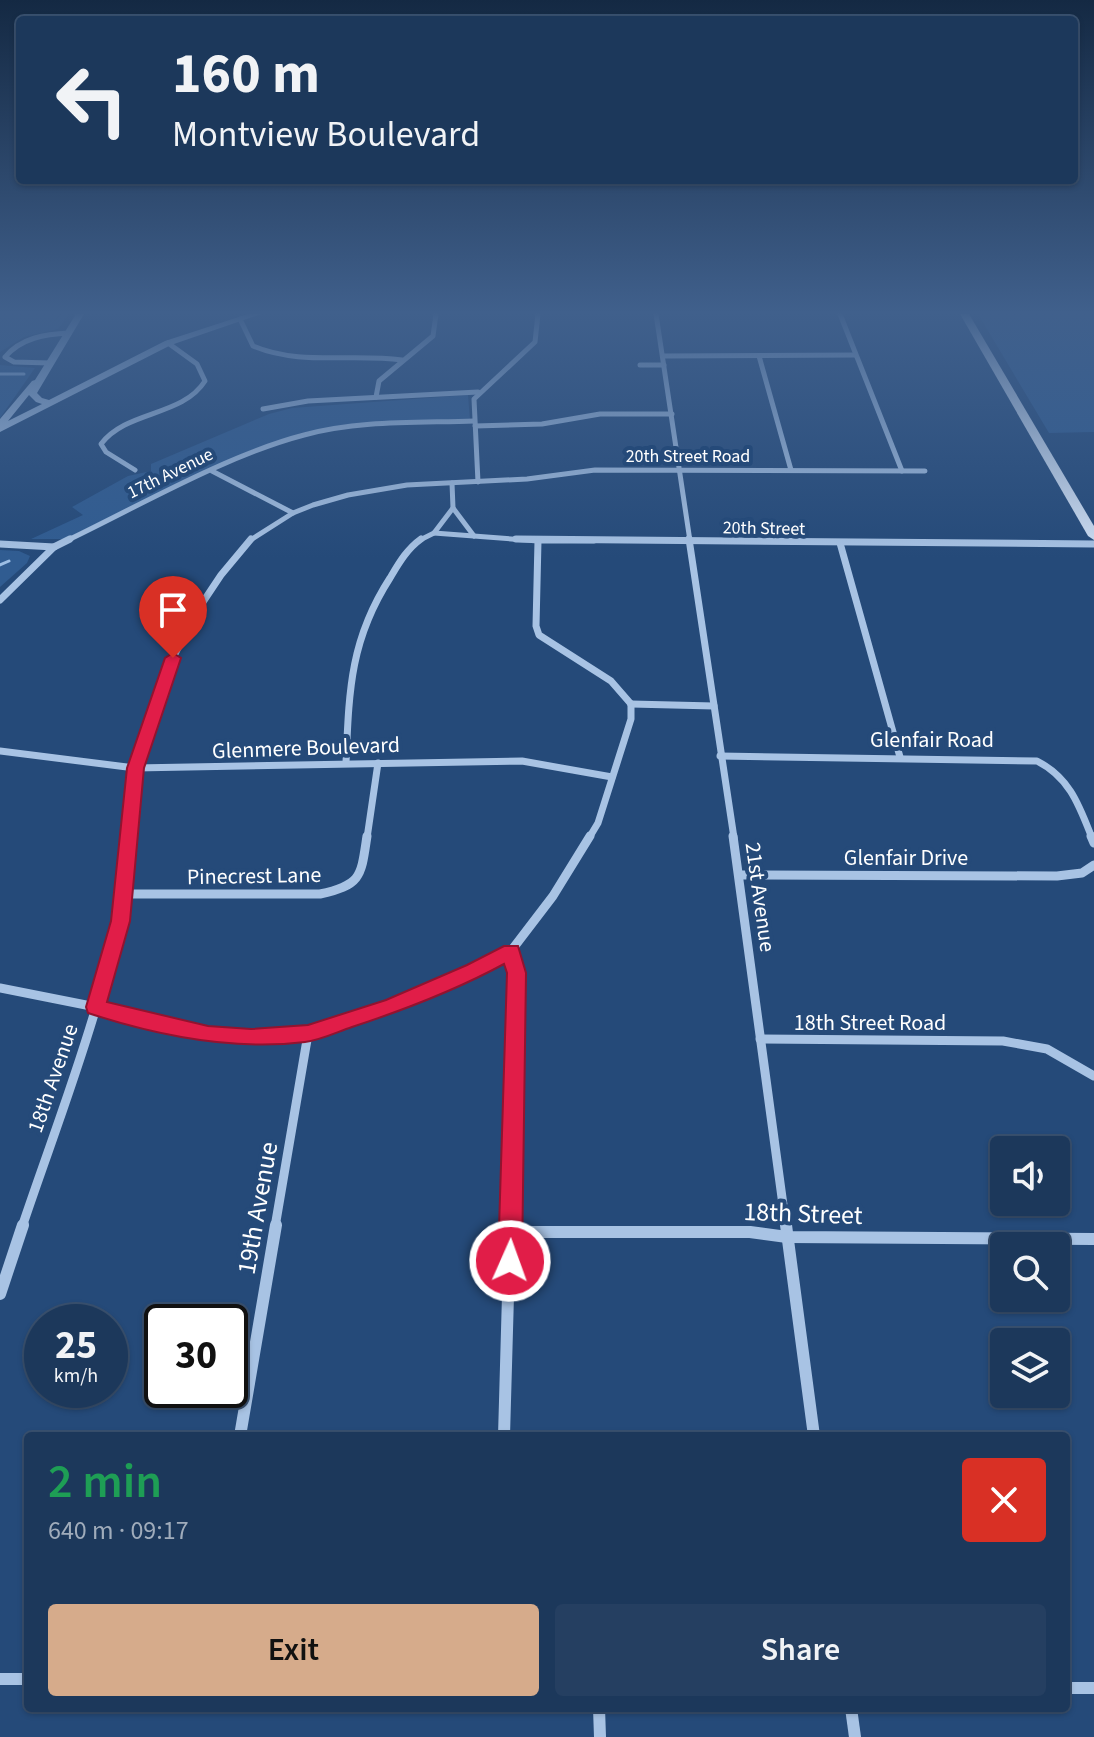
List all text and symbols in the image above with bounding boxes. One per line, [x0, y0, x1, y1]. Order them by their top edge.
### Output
text: 160 m [172, 35, 320, 114]
icon: left [40, 48, 144, 152]
text: Montview Boulevard [172, 109, 480, 160]
street label: 17th Avenue [123, 442, 217, 505]
street label: 20th Street Road [626, 444, 750, 469]
street label: 20th Street [723, 515, 805, 542]
pin [139, 576, 207, 658]
icon: arrive [151, 588, 195, 632]
street label: Glenfair Road [870, 724, 994, 756]
street label: Glenmere Boulevard [212, 729, 401, 767]
street label: 21st Avenue [736, 840, 784, 954]
street label: Glenfair Drive [844, 842, 968, 874]
street label: Pinecrest Lane [186, 859, 322, 893]
street label: 18th Street Road [794, 1007, 946, 1039]
street label: 18th Avenue [19, 1019, 87, 1137]
map controls [990, 1136, 1070, 1408]
button: sound [990, 1136, 1070, 1216]
street label: 19th Avenue [228, 1139, 287, 1277]
street label: 18th Street [743, 1193, 863, 1234]
position arrow [468, 1219, 552, 1303]
button: search [990, 1232, 1070, 1312]
speed limit sign: 30 [144, 1304, 248, 1408]
text: 25 [55, 1317, 97, 1374]
button: layers [990, 1328, 1070, 1408]
text: km/h [54, 1362, 98, 1390]
text: 2 min [48, 1448, 162, 1516]
button: close [962, 1458, 1046, 1542]
text: 640 m · 09:17 [48, 1512, 189, 1549]
button: Exit [48, 1604, 539, 1696]
button: Share [555, 1604, 1046, 1696]

